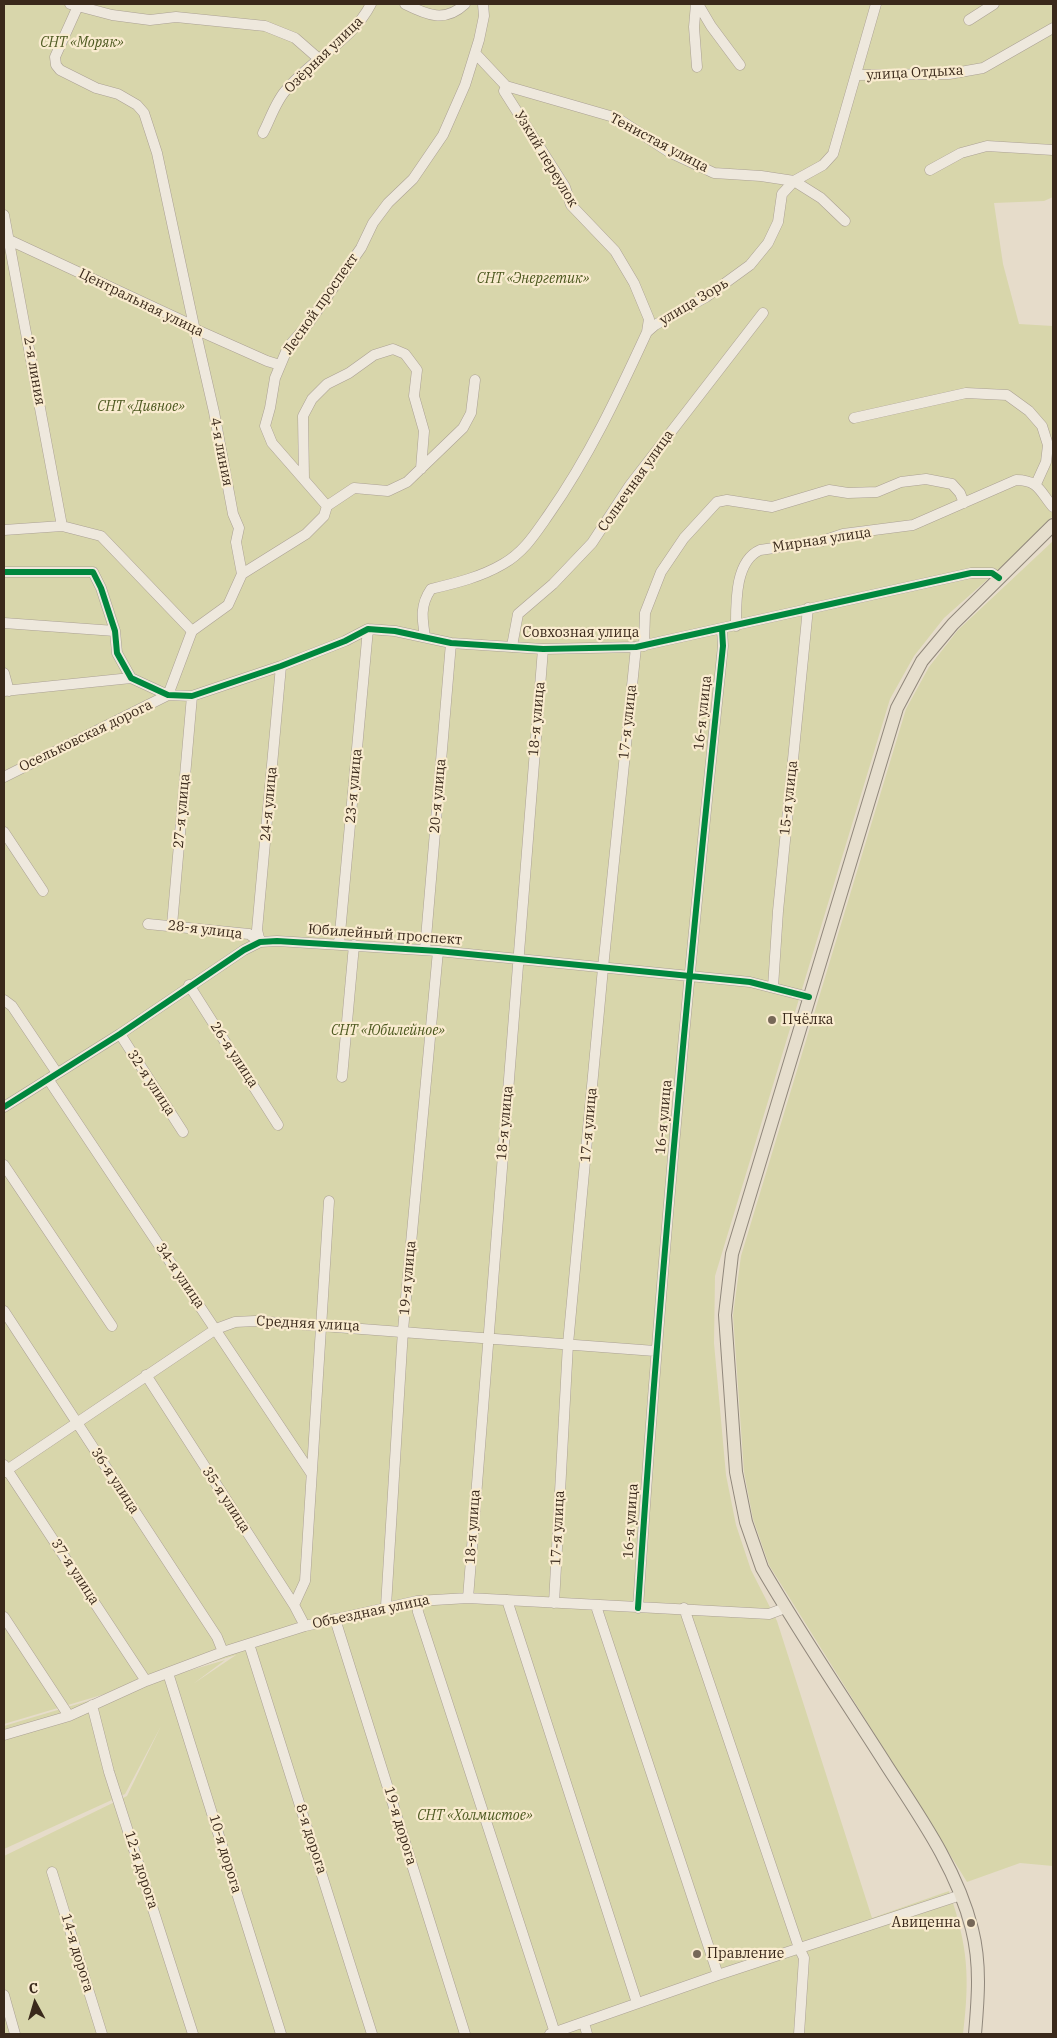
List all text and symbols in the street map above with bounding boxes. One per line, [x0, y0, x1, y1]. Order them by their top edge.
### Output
street label: Озёрная улица [281, 13, 367, 97]
park label: СНТ «Моряк» [40, 35, 124, 51]
street label: улица Отдыха [866, 62, 964, 84]
street label: Узкий переулок [511, 108, 581, 210]
street label: Тенистая улица [607, 110, 711, 176]
street label: Лесной проспект [280, 250, 362, 358]
street label: Центральная улица [76, 265, 206, 341]
park label: СНТ «Энергетик» [477, 271, 589, 287]
street label: улица Зорь [657, 275, 731, 329]
street label: 2-я линия [20, 335, 48, 407]
park label: СНТ «Дивное» [97, 399, 185, 415]
street label: 4-я линия [206, 416, 236, 488]
street label: Солнечная улица [595, 427, 677, 535]
street label: Мирная улица [771, 524, 873, 556]
street label: Совхозная улица [523, 625, 639, 641]
street label: 16-я улица [691, 675, 715, 751]
street label: 18-я улица [525, 681, 549, 757]
street label: 17-я улица [616, 684, 640, 760]
street label: Осельковская дорога [17, 696, 155, 776]
street label: 23-я улица [342, 748, 366, 824]
street label: 20-я улица [426, 758, 450, 834]
street label: 15-я улица [777, 760, 801, 836]
street label: 24-я улица [257, 766, 281, 842]
street label: 27-я улица [170, 773, 194, 849]
street label: 28-я улица [167, 917, 243, 943]
street label: Юбилейный проспект [307, 921, 463, 949]
place label: Пчёлка [782, 1012, 833, 1028]
marker: Пчёлка [766, 1014, 778, 1026]
street label: 26-я улица [206, 1019, 262, 1091]
park label: СНТ «Юбилейное» [331, 1023, 445, 1039]
street label: 32-я улица [123, 1047, 179, 1119]
street label: 16-я улица [652, 1079, 676, 1155]
street label: 18-я улица [493, 1085, 517, 1161]
street label: 17-я улица [577, 1087, 601, 1163]
street label: 34-я улица [152, 1240, 208, 1312]
street label: 19-я улица [396, 1240, 420, 1316]
street label: Средняя улица [256, 1313, 360, 1335]
street label: 36-я улица [87, 1445, 143, 1517]
street label: 35-я улица [198, 1464, 254, 1536]
street label: 16-я улица [620, 1483, 642, 1559]
street label: 18-я улица [462, 1489, 484, 1565]
street label: 17-я улица [548, 1490, 568, 1566]
street label: 37-я улица [47, 1536, 103, 1608]
street label: Объездная улица [311, 1591, 431, 1633]
street label: 19-я дорога [380, 1785, 420, 1867]
street label: 8-я дорога [292, 1802, 330, 1876]
park label: СНТ «Холмистое» [417, 1808, 533, 1824]
street label: 10-я дорога [205, 1813, 245, 1895]
street label: 12-я дорога [120, 1829, 162, 1911]
street label: 14-я дорога [57, 1912, 97, 1994]
place label: Авиценна [892, 1915, 961, 1931]
marker: Авиценна [965, 1917, 977, 1929]
place label: Правление [707, 1946, 784, 1962]
marker: Правление [691, 1948, 703, 1960]
north arrow [10, 1978, 60, 2028]
text: С [28, 1979, 39, 1998]

